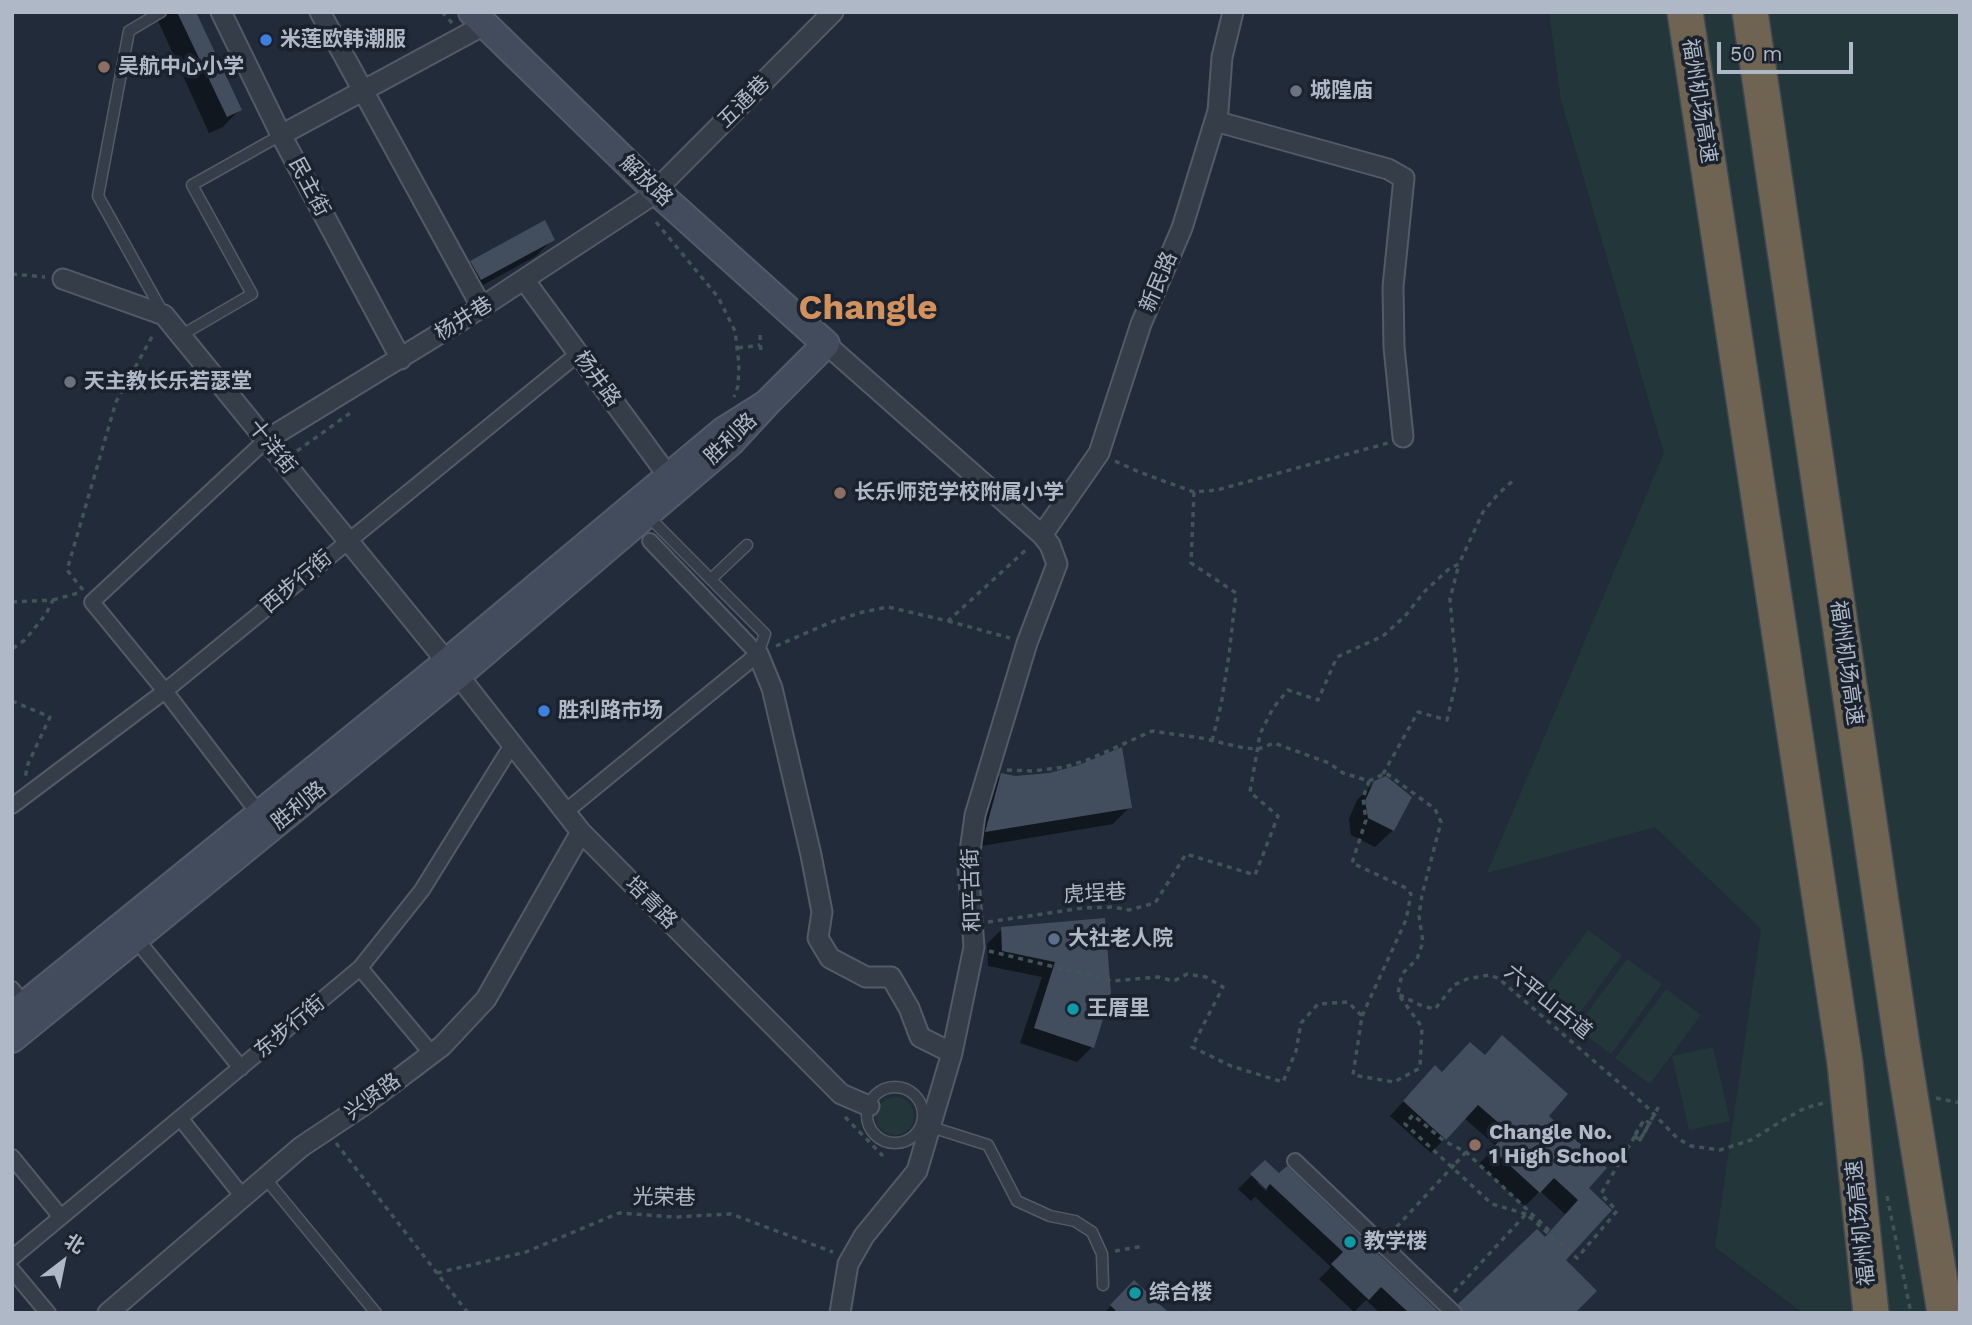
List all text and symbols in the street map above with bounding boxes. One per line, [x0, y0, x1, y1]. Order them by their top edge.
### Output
place label: 米莲欧韩潮服 [280, 27, 406, 53]
scale bar [1720, 28, 1856, 72]
marker: 米莲欧韩潮服 [258, 32, 274, 48]
street label: 福州机场高速 [1677, 37, 1721, 165]
text: 50 m [1730, 41, 1782, 66]
place label: 吴航中心小学 [118, 54, 244, 80]
marker: 吴航中心小学 [96, 59, 112, 75]
street label: 五通巷 [713, 71, 775, 133]
place label: 城隍庙 [1310, 78, 1373, 104]
marker: 城隍庙 [1288, 83, 1304, 99]
street label: 解放路 [614, 150, 678, 212]
street label: 民主街 [283, 153, 335, 221]
street label: 新民路 [1135, 248, 1183, 316]
district label: Changle [799, 288, 937, 330]
street label: 杨井巷 [431, 292, 497, 346]
street label: 杨井路 [568, 346, 626, 412]
place label: 天主教长乐若瑟堂 [84, 369, 252, 395]
marker: 天主教长乐若瑟堂 [62, 374, 78, 390]
street label: 胜利路 [700, 408, 762, 470]
street label: 十洋街 [242, 415, 302, 479]
place label: 长乐师范学校附属小学 [854, 480, 1064, 506]
marker: 长乐师范学校附属小学 [832, 485, 848, 501]
street label: 西步行街 [257, 545, 337, 619]
street label: 福州机场高速 [1825, 599, 1867, 727]
place label: 胜利路市场 [558, 698, 663, 724]
marker: 胜利路市场 [536, 703, 552, 719]
street label: 胜利路 [267, 776, 331, 836]
street label: 和平古街 [958, 848, 986, 932]
street label: 培青路 [620, 872, 682, 934]
street label: 虎埕巷 [1063, 880, 1127, 908]
place label: 大社老人院 [1068, 926, 1173, 952]
marker: 大社老人院 [1046, 931, 1062, 947]
street label: 六平山古道 [1499, 959, 1597, 1045]
street label: 东步行街 [250, 990, 330, 1064]
place label: 王厝里 [1087, 996, 1150, 1022]
marker: 王厝里 [1065, 1001, 1081, 1017]
street label: 兴贤路 [340, 1068, 406, 1126]
place label: Changle No. 1 High School [1489, 1120, 1627, 1170]
marker: Changle No. 1 High School [1467, 1137, 1483, 1153]
street label: 福州机场高速 [1842, 1159, 1880, 1287]
street label: 光荣巷 [632, 1185, 696, 1211]
north arrow [28, 1227, 98, 1297]
text: 北 [60, 1229, 89, 1259]
place label: 教学楼 [1364, 1229, 1427, 1255]
marker: 教学楼 [1342, 1234, 1358, 1250]
place label: 综合楼 [1149, 1280, 1212, 1306]
marker: 综合楼 [1127, 1285, 1143, 1301]

